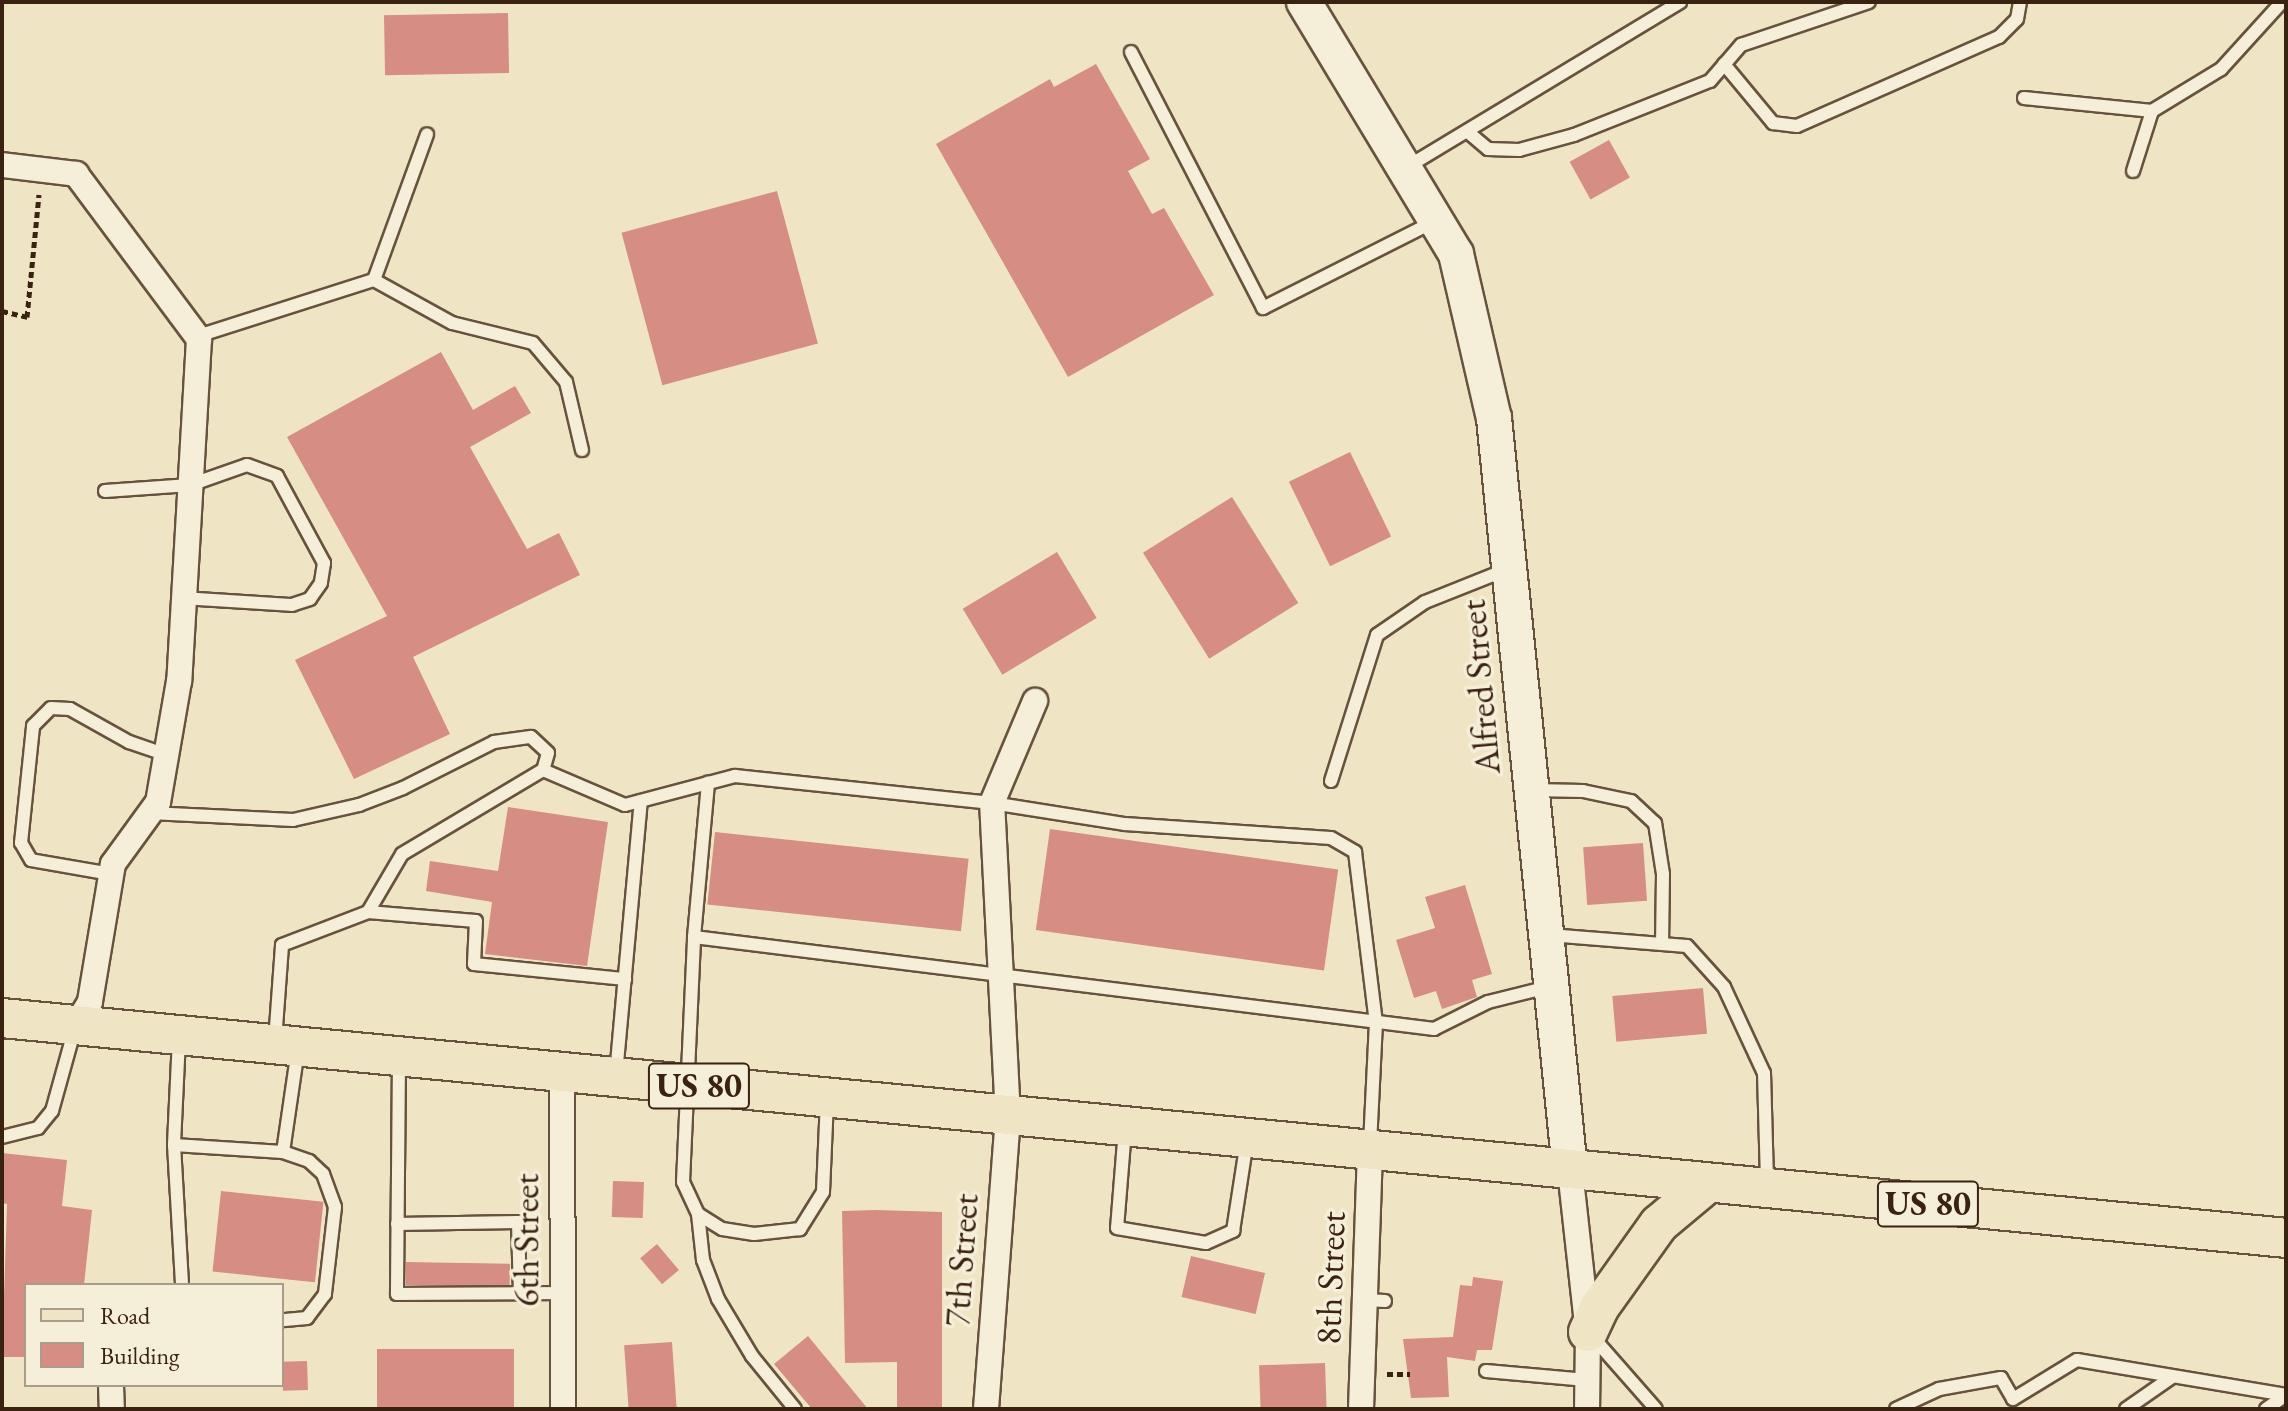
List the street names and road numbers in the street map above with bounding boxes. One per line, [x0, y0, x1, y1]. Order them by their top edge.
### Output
street label: Alfred Street [1451, 598, 1509, 776]
road number: US 80 [647, 1056, 751, 1116]
street label: 6th Street [504, 1173, 548, 1307]
road number: US 80 [1876, 1174, 1980, 1234]
street label: 7th Street [935, 1192, 987, 1328]
street label: 8th Street [1306, 1211, 1354, 1345]

